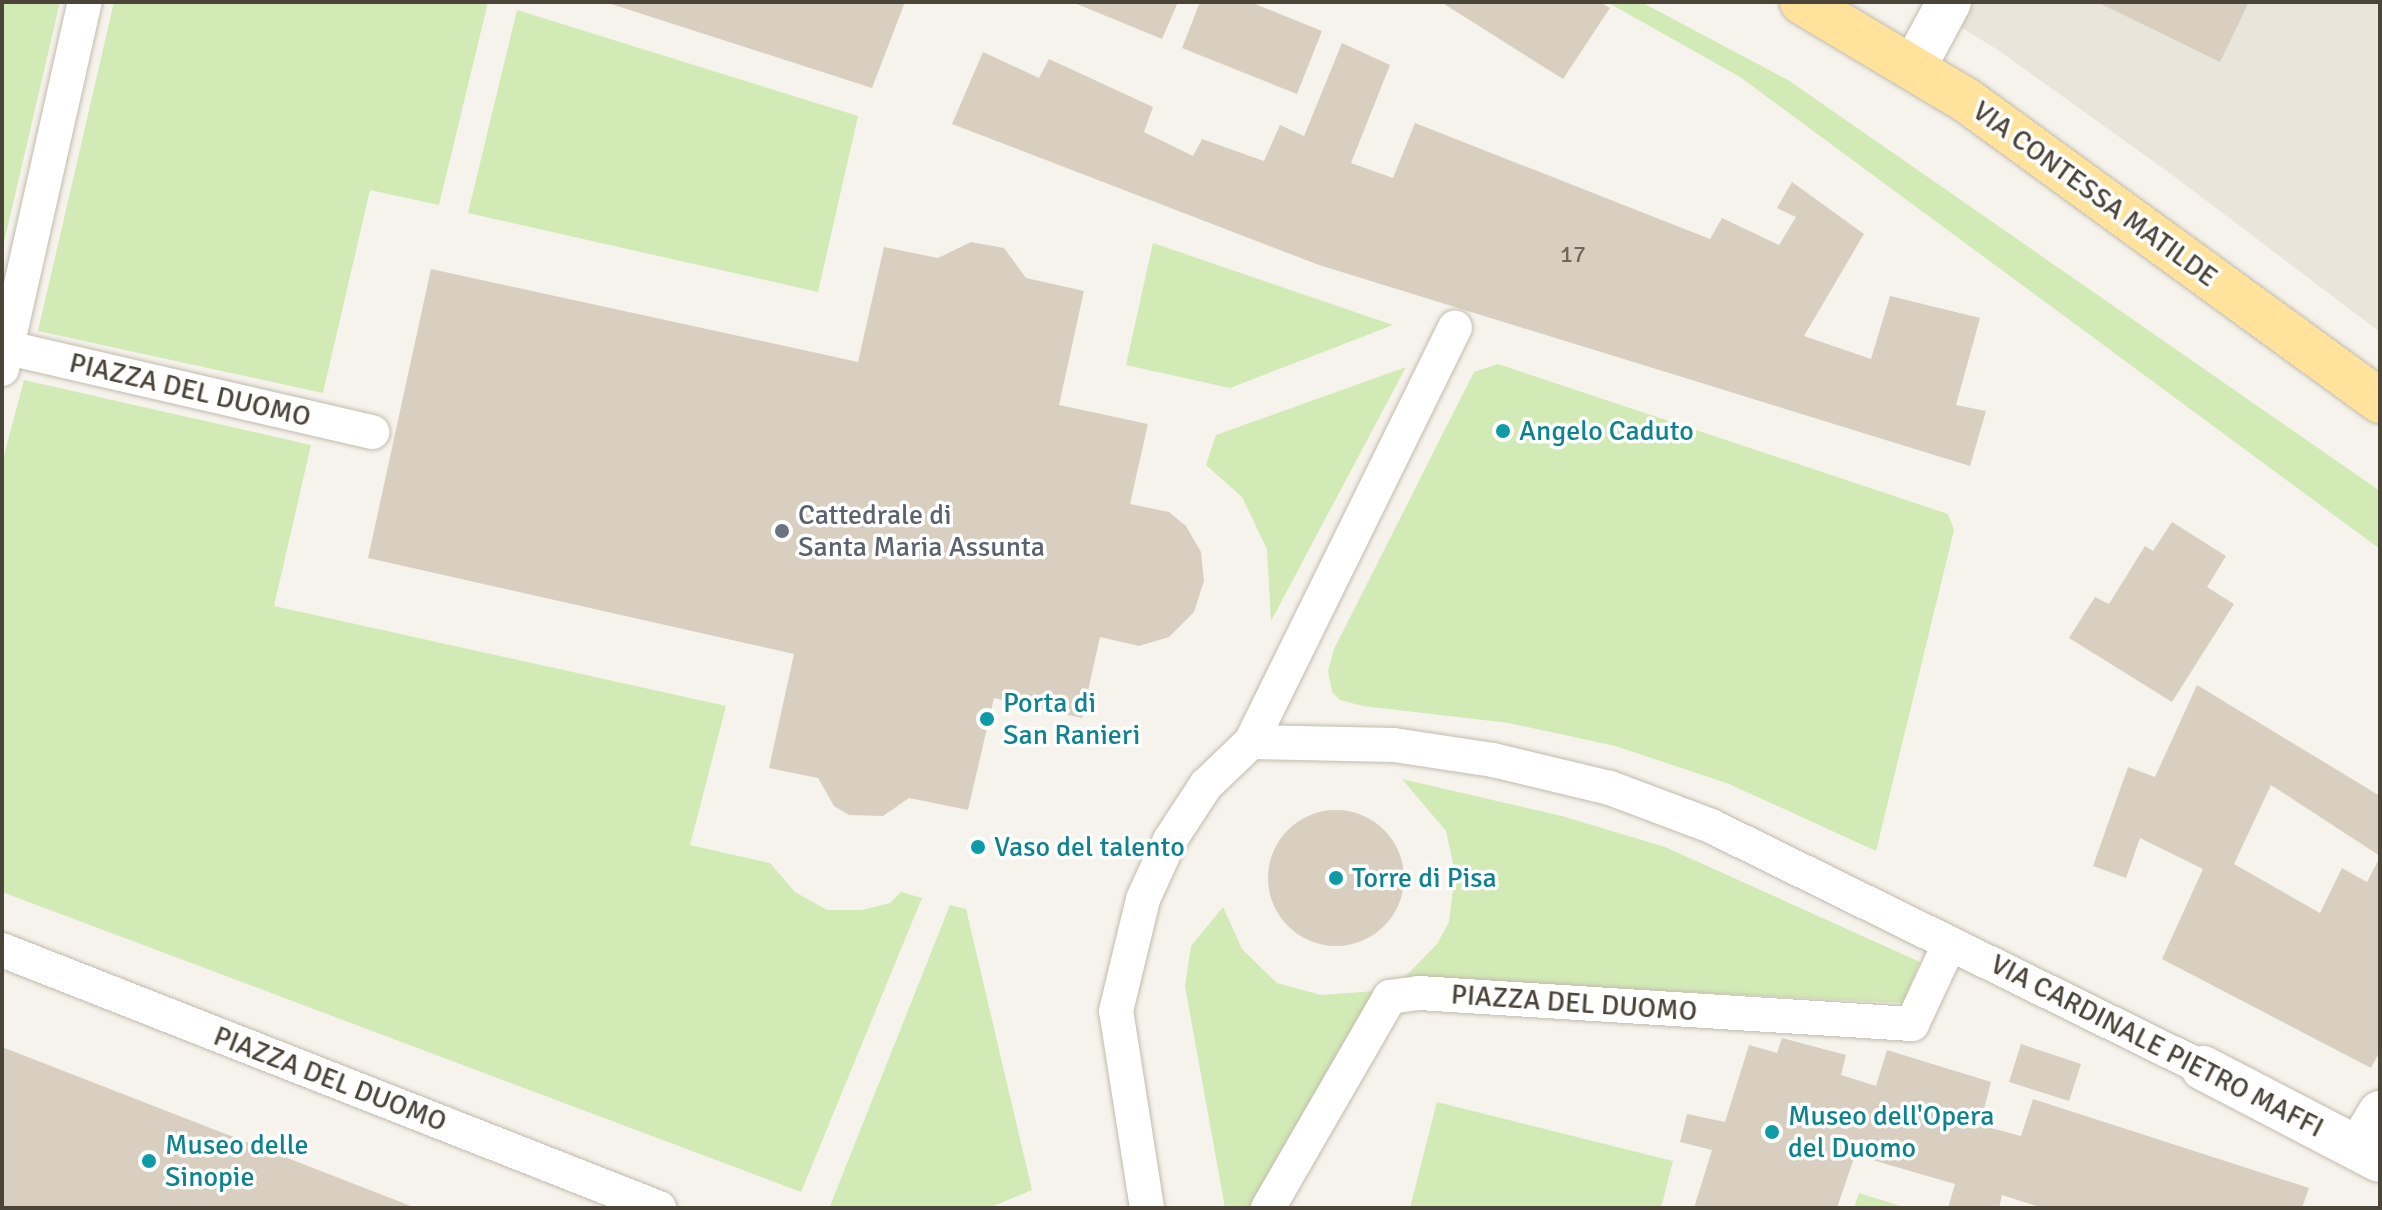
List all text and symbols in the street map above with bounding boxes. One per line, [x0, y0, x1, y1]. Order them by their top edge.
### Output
street label: VIA CONTESSA MATILDE [1966, 94, 2224, 294]
house number: 17 [1560, 241, 1586, 269]
street label: PIAZZA DEL DUOMO [66, 346, 314, 434]
place label: Angelo Caduto [1519, 414, 1694, 448]
marker: Angelo Caduto [1494, 422, 1512, 440]
place label: Cattedrale di Santa Maria Assunta [798, 498, 1045, 564]
marker: Cattedrale di Santa Maria Assunta [773, 522, 791, 540]
place label: Porta di San Ranieri [1003, 686, 1140, 752]
marker: Porta di San Ranieri [978, 710, 996, 728]
place label: Vaso del talento [994, 830, 1185, 864]
marker: Vaso del talento [969, 838, 987, 856]
place label: Torre di Pisa [1352, 861, 1497, 895]
marker: Torre di Pisa [1327, 869, 1345, 887]
street label: VIA CARDINALE PIETRO MAFFI [1985, 947, 2329, 1145]
street label: PIAZZA DEL DUOMO [1450, 978, 1698, 1028]
street label: PIAZZA DEL DUOMO [209, 1019, 451, 1139]
place label: Museo dell'Opera del Duomo [1788, 1099, 1994, 1165]
marker: Museo dell'Opera del Duomo [1763, 1123, 1781, 1141]
place label: Museo delle Sinopie [165, 1128, 309, 1194]
marker: Museo delle Sinopie [140, 1152, 158, 1170]

